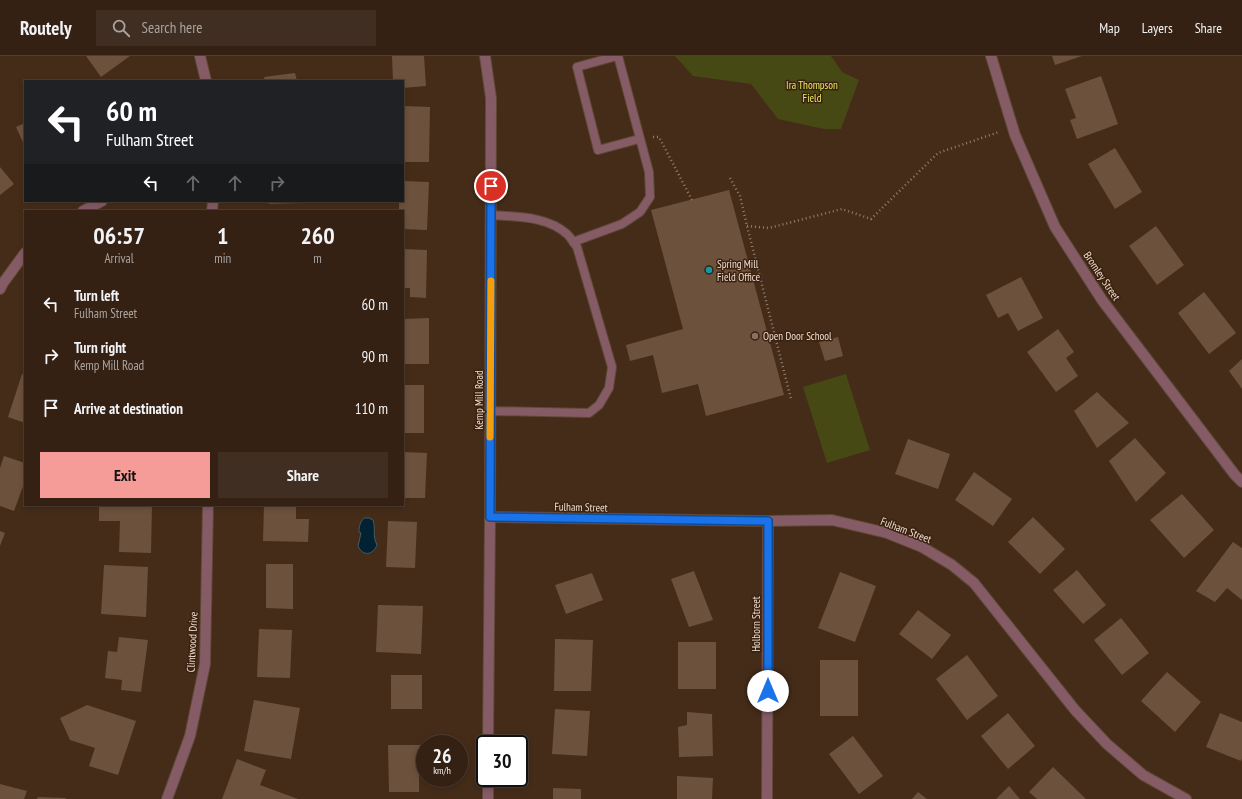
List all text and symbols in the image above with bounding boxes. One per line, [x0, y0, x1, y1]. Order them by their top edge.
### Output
search box [96, 10, 376, 46]
text: Routely [20, 16, 72, 40]
icon: search [110, 17, 132, 39]
text: Search here [142, 18, 203, 37]
text: Map [1099, 19, 1120, 37]
text: Layers [1142, 19, 1173, 37]
text: Share [1195, 19, 1222, 37]
park label: Ira Thompson Field [786, 78, 838, 105]
text: 60 m [106, 92, 157, 129]
icon: left [40, 96, 92, 148]
text: Fulham Street [106, 128, 193, 151]
pin [474, 169, 508, 203]
icon: left [140, 172, 162, 194]
icon: ahead [182, 172, 204, 194]
icon: ahead [224, 172, 246, 194]
icon: right [266, 172, 288, 194]
icon: arrive [480, 175, 502, 197]
text: 06:57 [93, 220, 145, 251]
text: 1 [217, 220, 228, 251]
text: 260 [300, 220, 335, 251]
street label: Bromley Street [1081, 249, 1123, 303]
text: Arrival [104, 250, 134, 267]
text: min [214, 250, 231, 267]
text: m [313, 250, 322, 267]
place label: Spring Mill Field Office [717, 257, 761, 284]
marker: Spring Mill Field Office [704, 265, 714, 275]
text: Turn left [74, 286, 119, 305]
icon: left [40, 293, 62, 315]
text: 60 m [362, 295, 388, 314]
text: Fulham Street [74, 305, 137, 322]
place label: Open Door School [763, 329, 832, 343]
marker: Open Door School [750, 331, 760, 341]
text: Turn right [74, 338, 126, 357]
icon: right [40, 345, 62, 367]
text: 90 m [362, 347, 388, 366]
text: Kemp Mill Road [74, 357, 144, 374]
street label: Kemp Mill Road [472, 370, 486, 430]
icon: arrive [40, 397, 62, 419]
text: Arrive at destination [74, 399, 183, 418]
text: 110 m [355, 399, 388, 418]
button: Exit [40, 452, 210, 498]
button: Share [218, 452, 388, 498]
street label: Fulham Street [554, 500, 608, 514]
street label: Fulham Street [879, 514, 933, 546]
street label: Holborn Street [749, 596, 763, 652]
street label: Clintwood Drive [183, 611, 201, 673]
position arrow [747, 670, 789, 712]
speed limit sign: 30 [476, 735, 528, 787]
text: 26 [432, 743, 452, 769]
text: km/h [433, 764, 451, 777]

